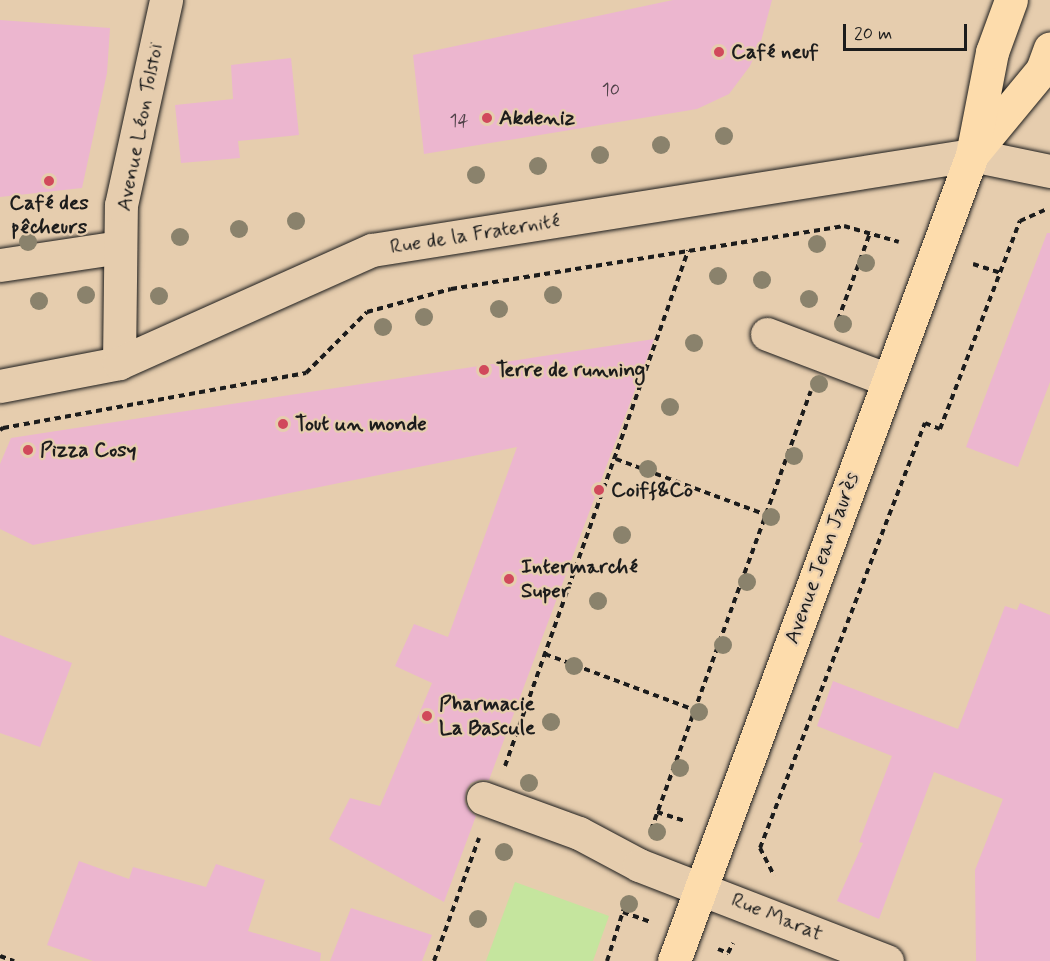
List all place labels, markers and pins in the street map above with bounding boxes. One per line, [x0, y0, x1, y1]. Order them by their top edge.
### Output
place label: Café neuf [731, 39, 818, 65]
marker: Café neuf [712, 45, 726, 59]
place label: Akdeniz [499, 105, 575, 131]
marker: Akdeniz [480, 111, 494, 125]
marker: Café des pêcheurs [42, 174, 56, 188]
place label: Café des pêcheurs [9, 190, 89, 240]
place label: Terre de running [496, 357, 646, 383]
marker: Terre de running [477, 363, 491, 377]
place label: Tout un monde [295, 411, 419, 437]
marker: Tout un monde [276, 417, 290, 431]
place label: Pizza Cosy [40, 437, 137, 463]
marker: Pizza Cosy [21, 443, 35, 457]
place label: Coiff&Co [611, 477, 693, 503]
marker: Coiff&Co [592, 483, 606, 497]
place label: Intermarché Super [521, 554, 638, 604]
marker: Intermarché Super [502, 572, 516, 586]
place label: Pharmacie La Bascule [439, 691, 535, 741]
marker: Pharmacie La Bascule [420, 709, 434, 723]

